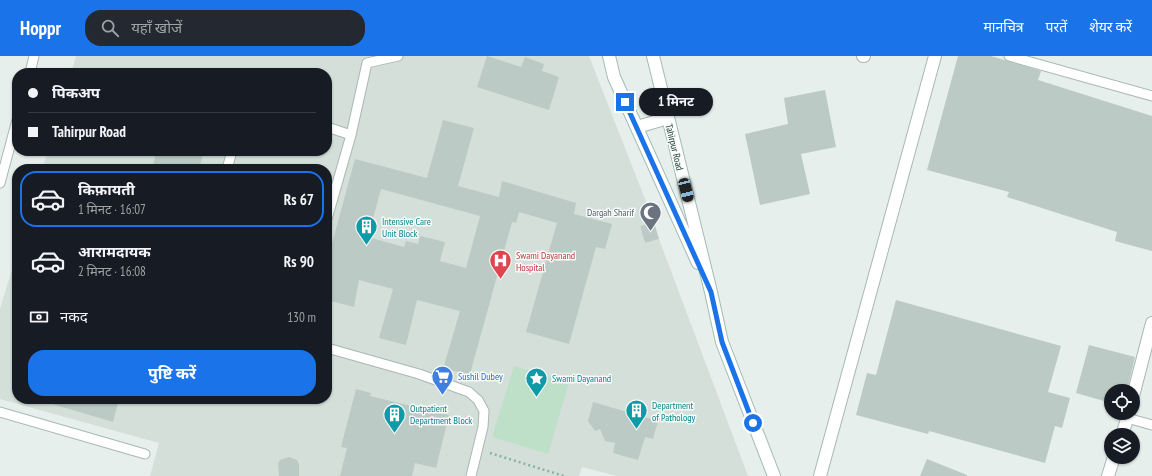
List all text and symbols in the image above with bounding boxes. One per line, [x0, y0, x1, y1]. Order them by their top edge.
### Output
search box [85, 10, 365, 46]
text: Hoppr [20, 16, 61, 40]
icon: search [99, 17, 121, 39]
text: यहाँ खोजें [131, 18, 182, 37]
text: मानचित्र [984, 18, 1024, 36]
text: परतें [1046, 18, 1067, 36]
text: शेयर करें [1089, 18, 1132, 36]
text: पिकअप [52, 83, 100, 102]
callout: 1 मिनट [639, 88, 713, 116]
route end [616, 93, 634, 111]
text: 1 मिनट [658, 93, 694, 110]
text: Tahirpur Road [52, 122, 126, 141]
street label: Tahirpur Road [662, 122, 687, 172]
car [677, 177, 695, 203]
text: किफ़ायती [78, 180, 135, 199]
icon: car [30, 181, 66, 217]
text: Rs 67 [284, 190, 314, 209]
mosque icon: Dargah Sharif [637, 199, 663, 232]
text: 1 मिनट · 16:07 [78, 201, 146, 218]
place label: Dargah Sharif [587, 206, 634, 219]
building icon: Intensive Care Unit Block [354, 214, 380, 247]
place label: Intensive Care Unit Block [382, 215, 431, 240]
text: आरामदायक [78, 242, 151, 261]
icon: car [30, 243, 66, 279]
hospital icon: Swami Dayanand Hospital [488, 248, 514, 281]
place label: Swami Dayanand Hospital [516, 249, 575, 274]
text: Rs 90 [284, 252, 314, 271]
text: 2 मिनट · 16:08 [78, 263, 146, 280]
icon: cash [28, 306, 50, 328]
text: नकद [60, 307, 88, 326]
text: 130 m [287, 309, 316, 326]
button: पुष्टि करें [28, 350, 316, 396]
supermarket icon: Sushil Dubey [430, 363, 456, 396]
place icon: Swami Dayanand [524, 365, 550, 398]
place label: Sushil Dubey [458, 370, 503, 383]
place label: Swami Dayanand [552, 372, 611, 385]
map controls [1104, 384, 1140, 464]
button: locate [1104, 384, 1140, 420]
building icon: Department of Pathology [624, 398, 650, 431]
place label: Department of Pathology [652, 399, 696, 424]
building icon: Outpatient Department Block [382, 401, 408, 434]
place label: Outpatient Department Block [410, 402, 472, 427]
route start [744, 414, 762, 432]
button: layers [1104, 428, 1140, 464]

